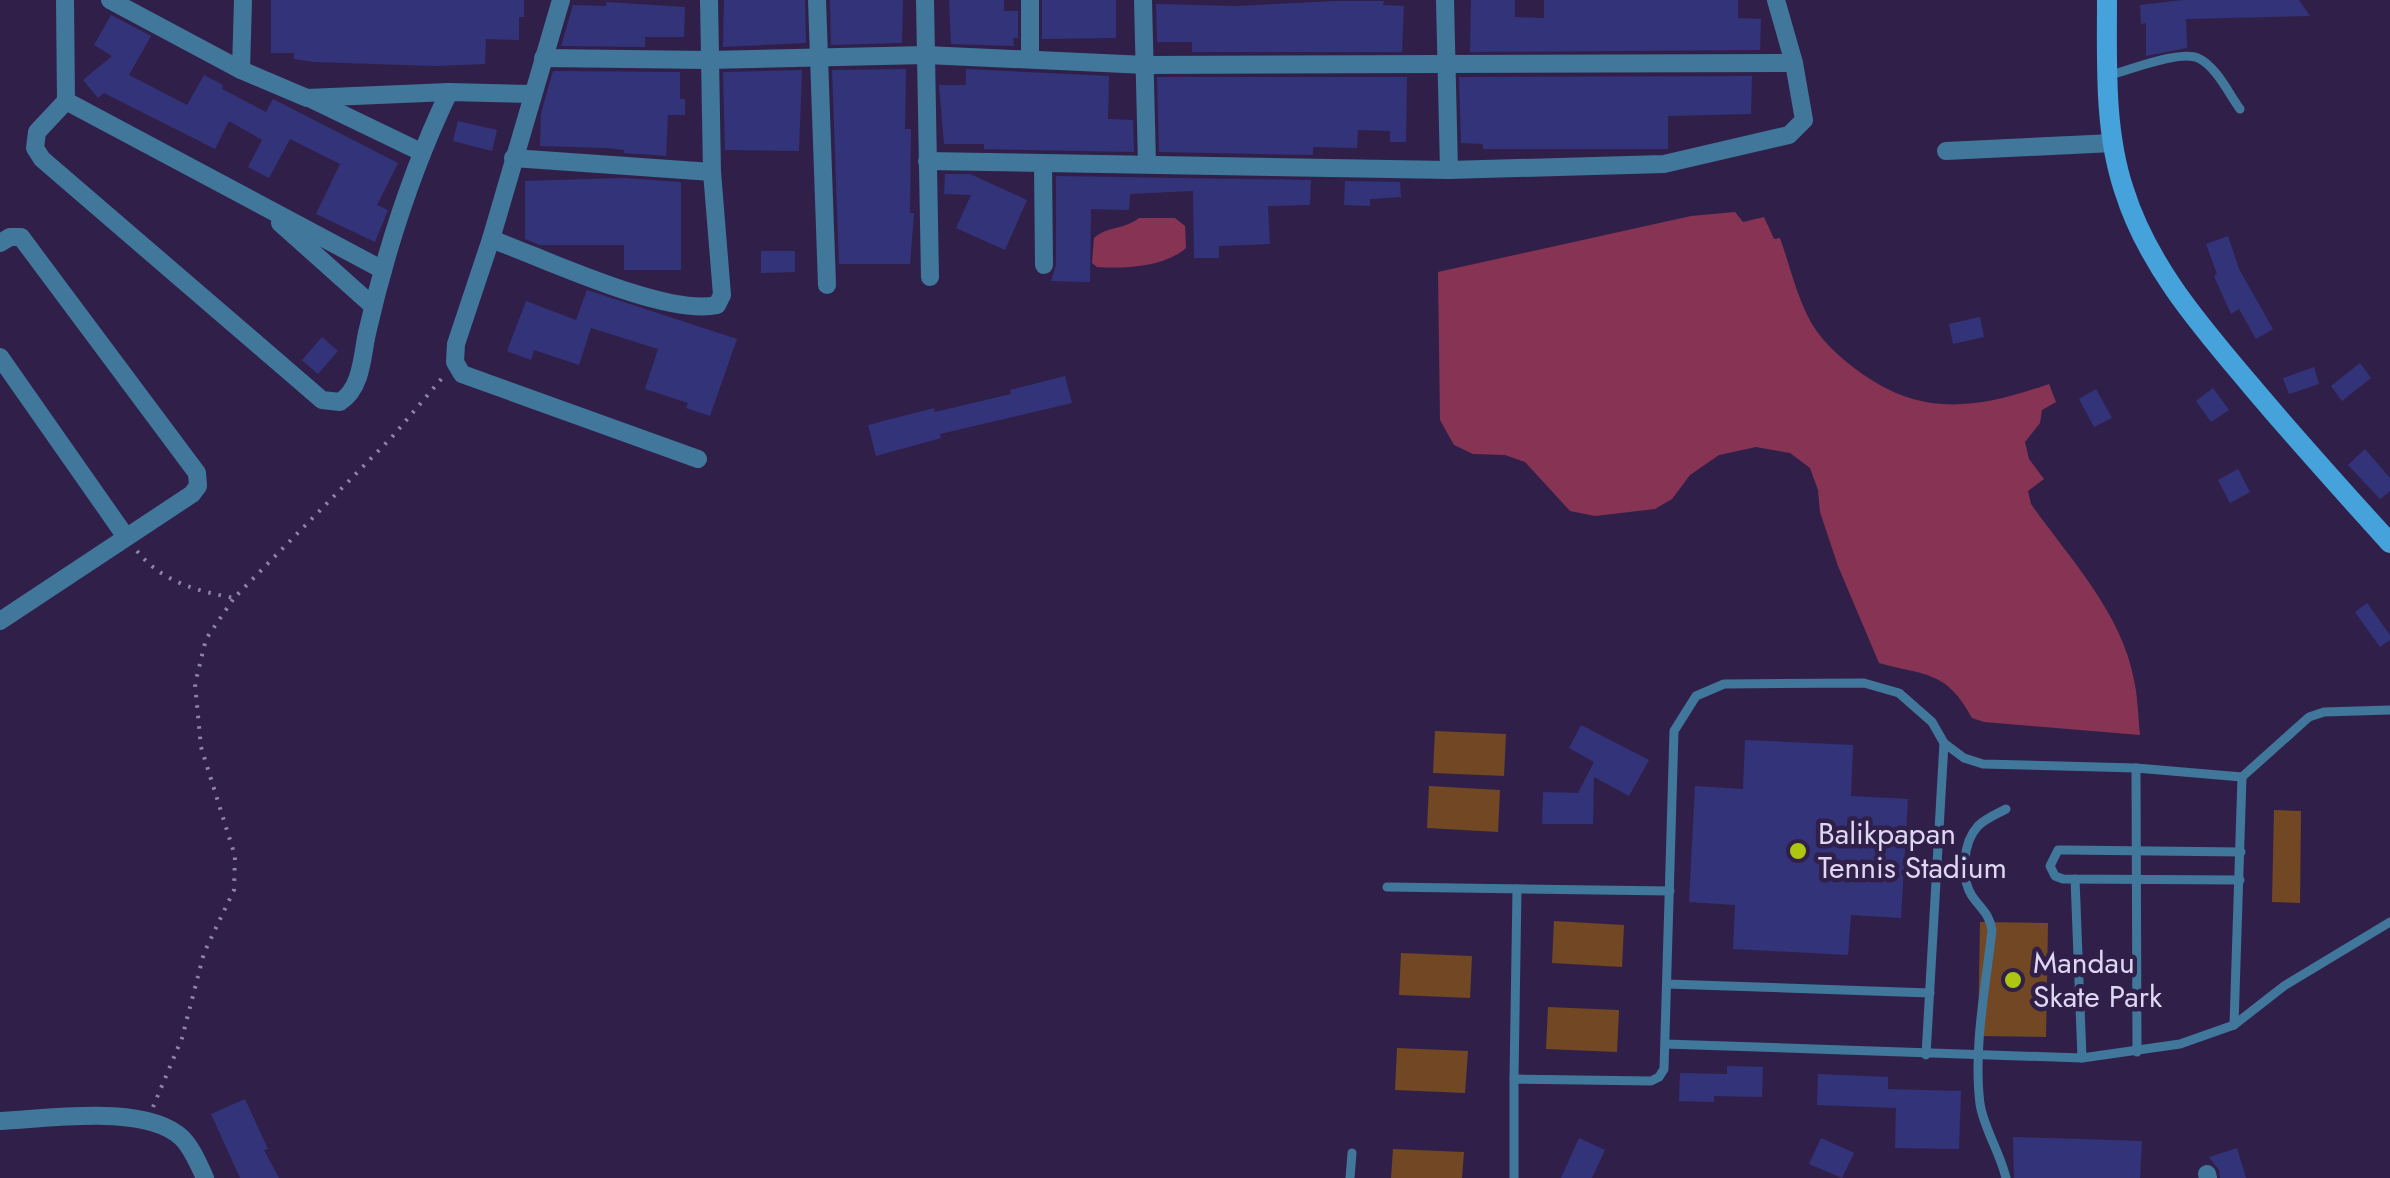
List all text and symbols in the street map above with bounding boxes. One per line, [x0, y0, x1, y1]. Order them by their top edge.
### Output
place label: Balikpapan Tennis Stadium [1818, 812, 2007, 889]
marker: Balikpapan Tennis Stadium [1787, 840, 1809, 862]
place label: Mandau Skate Park [2033, 941, 2163, 1018]
marker: Mandau Skate Park [2002, 969, 2024, 991]

